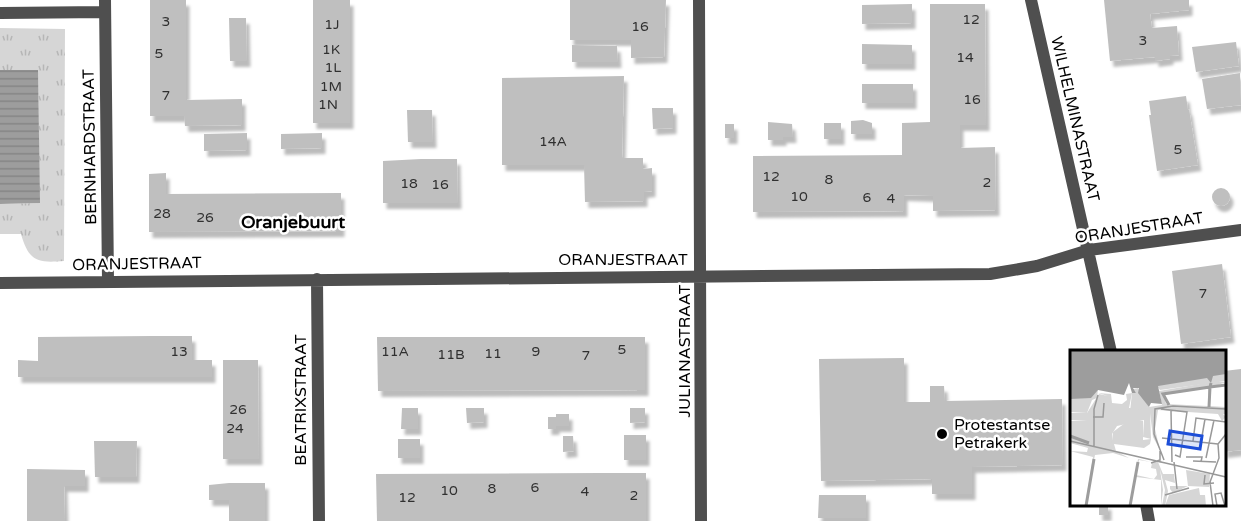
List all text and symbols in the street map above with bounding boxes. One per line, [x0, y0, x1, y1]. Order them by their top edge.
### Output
house number: 12 [962, 11, 980, 28]
house number: 3 [162, 13, 170, 30]
house number: 1J [324, 16, 340, 33]
house number: 16 [631, 18, 649, 35]
house number: 3 [1139, 32, 1147, 49]
street label: WILHELMINASTRAAT [1046, 34, 1104, 204]
house number: 1K [322, 41, 340, 58]
house number: 5 [155, 45, 163, 62]
house number: 14 [956, 49, 974, 66]
house number: 1L [325, 59, 341, 76]
street label: BERNHARDSTRAAT [79, 69, 101, 225]
house number: 1M [320, 78, 342, 95]
house number: 7 [162, 87, 170, 104]
house number: 16 [963, 91, 981, 108]
house number: 1N [318, 96, 338, 113]
house number: 14A [539, 133, 567, 150]
house number: 5 [1174, 141, 1182, 158]
house number: 12 [762, 168, 780, 185]
house number: 8 [825, 171, 834, 188]
house number: 2 [983, 174, 991, 191]
house number: 18 [400, 175, 418, 192]
house number: 16 [431, 176, 449, 193]
house number: 10 [790, 188, 808, 205]
house number: 6 [863, 189, 872, 206]
house number: 4 [887, 190, 896, 207]
house number: 28 [153, 205, 171, 222]
street label: ORANJESTRAAT [1073, 208, 1205, 248]
house number: 26 [196, 209, 214, 226]
district label: Oranjebuurt [241, 211, 345, 233]
street label: ORANJESTRAAT [558, 250, 688, 270]
street label: ORANJESTRAAT [72, 253, 202, 275]
street label: JULIANASTRAAT [675, 284, 695, 417]
house number: 7 [1199, 285, 1207, 302]
street label: BEATRIXSTRAAT [291, 334, 311, 466]
house number: 5 [618, 341, 626, 358]
house number: 13 [170, 343, 188, 360]
house number: 11A [381, 343, 409, 360]
house number: 9 [532, 343, 540, 360]
house number: 11 [484, 345, 502, 362]
house number: 11B [437, 346, 465, 363]
house number: 7 [582, 347, 590, 364]
inset map [1070, 350, 1226, 506]
house number: 26 [229, 401, 247, 418]
place label: Protestantse Petrakerk [954, 415, 1050, 453]
house number: 24 [226, 420, 244, 437]
marker: Protestantse Petrakerk [935, 427, 949, 441]
house number: 6 [531, 479, 540, 496]
house number: 8 [488, 480, 497, 497]
house number: 10 [440, 482, 458, 499]
house number: 4 [581, 483, 590, 500]
house number: 2 [630, 487, 638, 504]
house number: 12 [398, 489, 416, 506]

